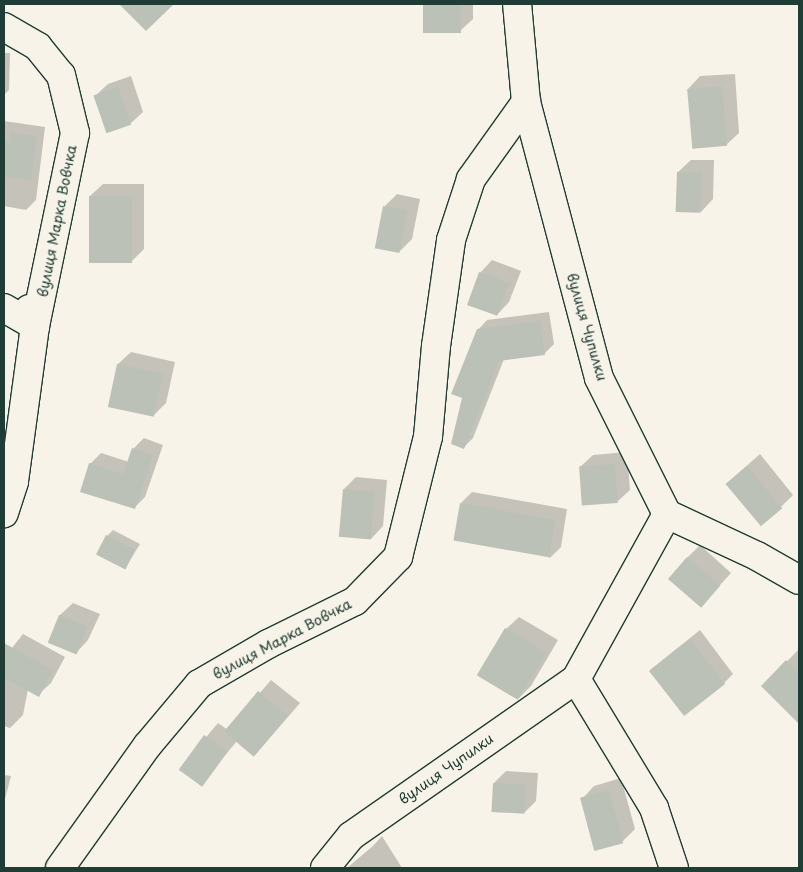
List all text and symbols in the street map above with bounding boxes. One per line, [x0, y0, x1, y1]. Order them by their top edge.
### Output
street label: вулиця Марка Вовчка [34, 143, 80, 299]
street label: вулиця Чупилки [564, 271, 610, 383]
street label: вулиця Марка Вовчка [209, 595, 355, 683]
street label: вулиця Чупилки [395, 730, 497, 808]

